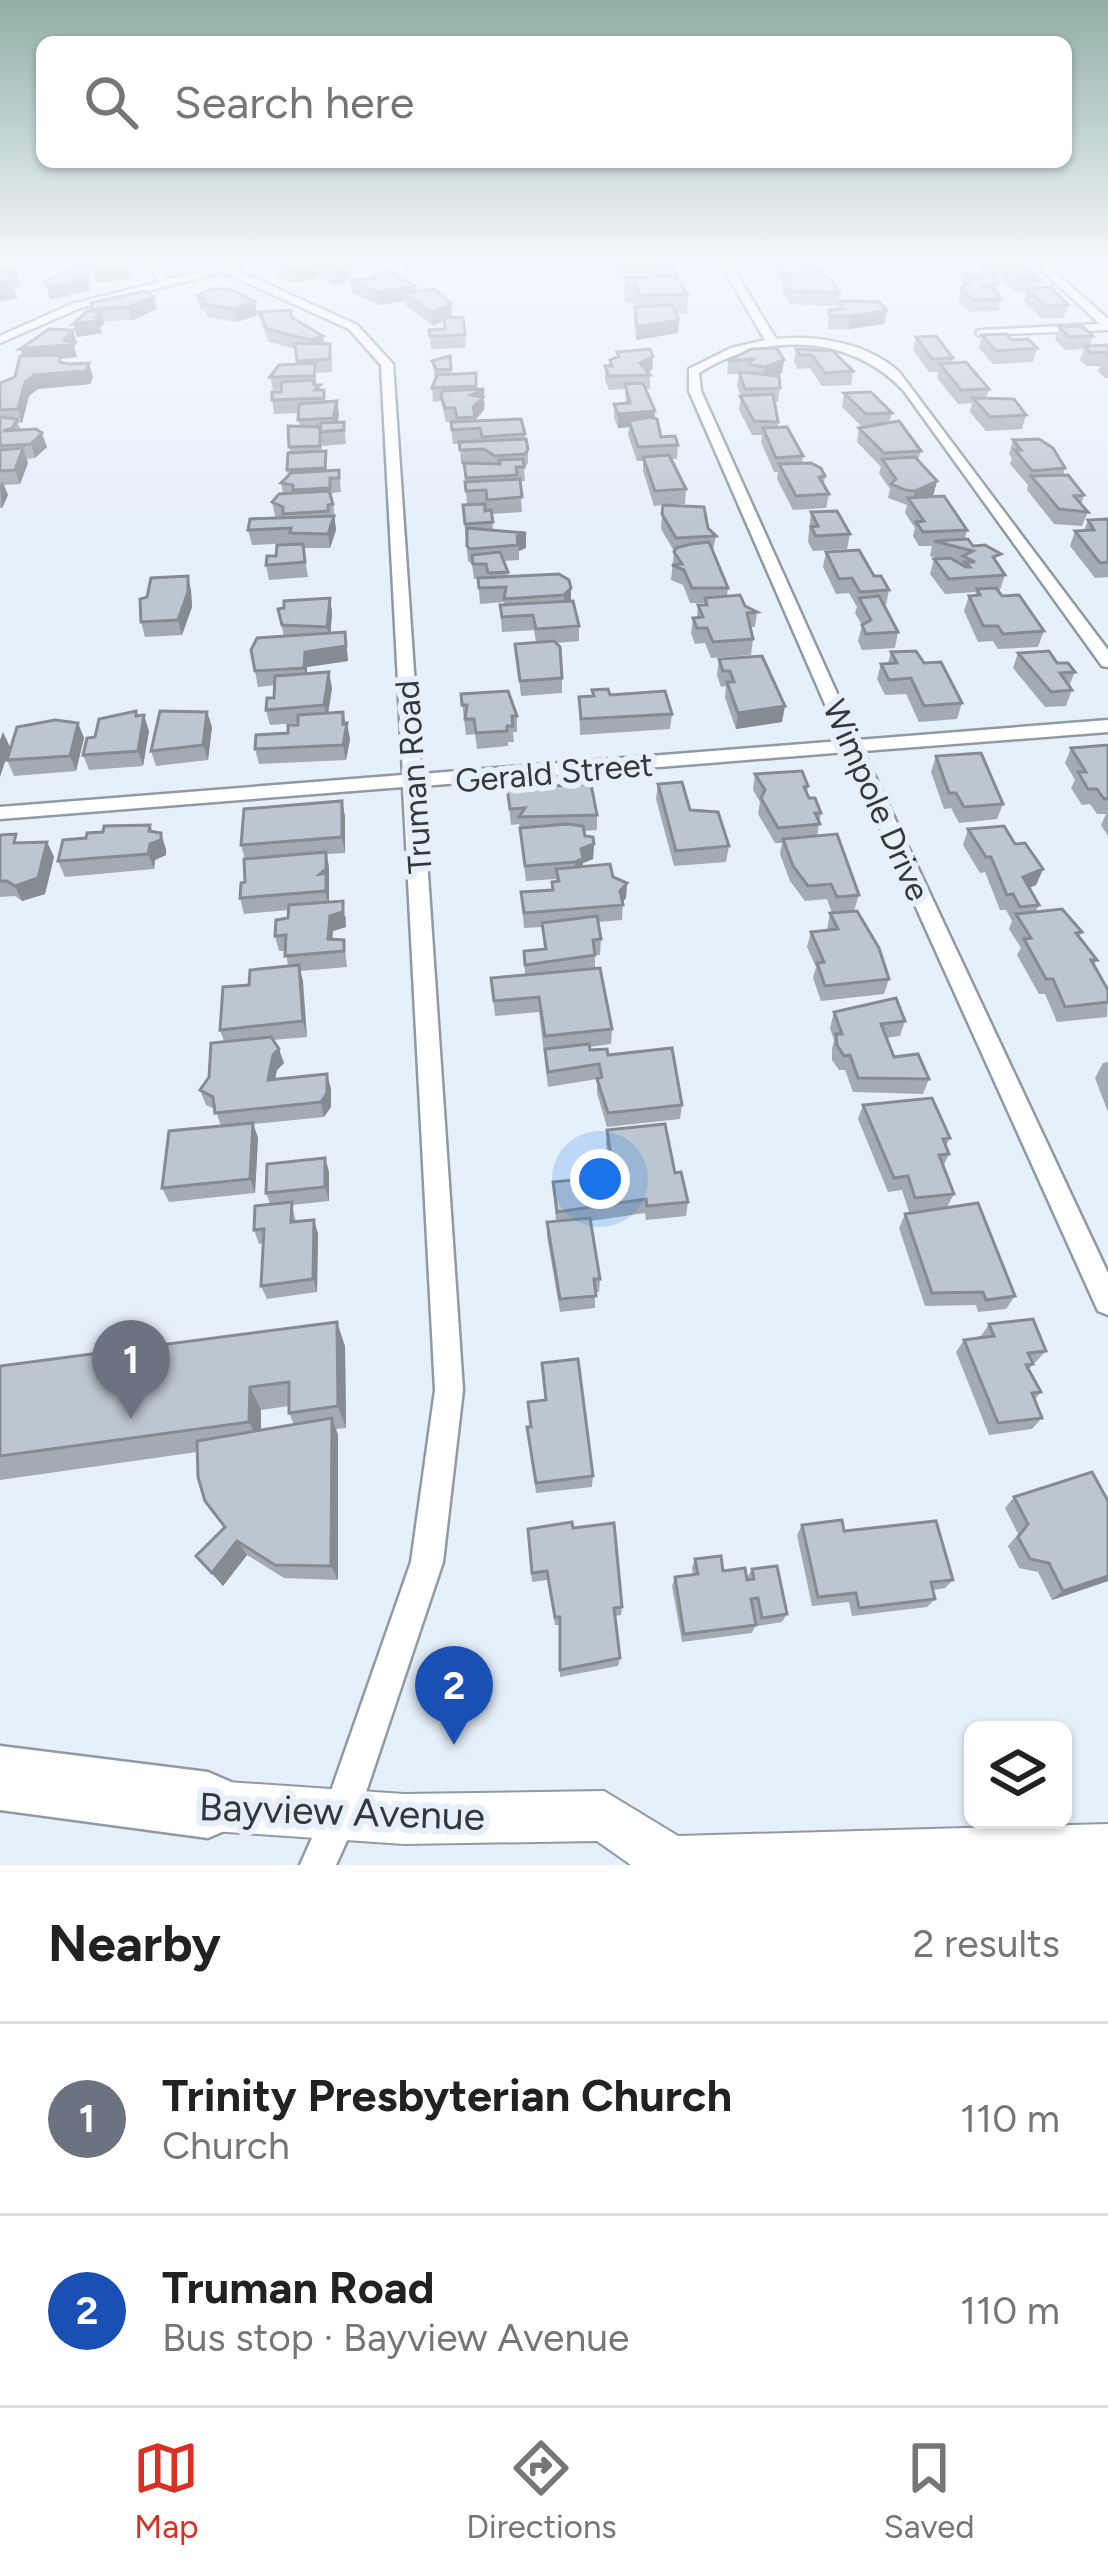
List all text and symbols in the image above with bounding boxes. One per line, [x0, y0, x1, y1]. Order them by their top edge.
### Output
search box [36, 36, 1072, 168]
icon: search [78, 69, 144, 135]
text: Search here [174, 75, 414, 129]
street label: Truman Road [387, 679, 440, 875]
street label: Wimpole Drive [815, 694, 938, 907]
street label: Gerald Street [454, 744, 654, 801]
your location [570, 1149, 630, 1209]
pin: 1 [92, 1320, 170, 1419]
pin: 2 [415, 1646, 493, 1745]
map controls [964, 1721, 1072, 1829]
button: layers [964, 1721, 1072, 1829]
street label: Bayview Avenue [198, 1783, 486, 1840]
text: Nearby [48, 1913, 221, 1974]
text: 2 results [913, 1920, 1060, 1967]
text: Trinity Presbyterian Church [162, 2068, 732, 2122]
text: 1 [79, 2095, 95, 2142]
text: 110 m [960, 2095, 1060, 2142]
text: Church [162, 2122, 290, 2169]
text: Truman Road [162, 2260, 435, 2314]
text: 2 [76, 2287, 98, 2334]
text: 110 m [960, 2287, 1060, 2334]
text: Bus stop · Bayview Avenue [162, 2314, 629, 2361]
tab: Map [133, 2435, 199, 2546]
tab: Directions [466, 2435, 617, 2546]
tab: Saved [884, 2435, 975, 2546]

